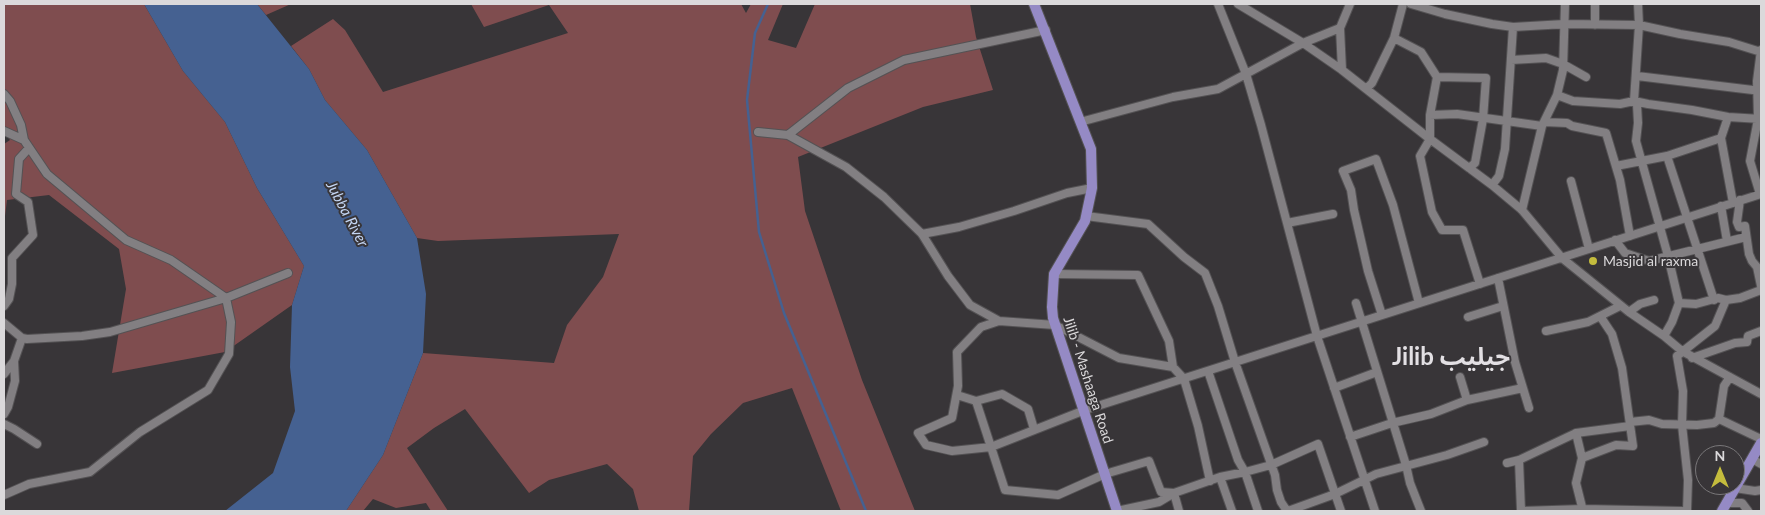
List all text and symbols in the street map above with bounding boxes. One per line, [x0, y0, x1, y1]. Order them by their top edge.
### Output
water label: Jubba River [322, 178, 372, 250]
place label: Masjid al raxma [1603, 253, 1698, 269]
marker: Masjid al raxma [1587, 255, 1599, 267]
street label: Jilib - Mashaaga Road [1060, 314, 1116, 446]
district label: Jilib جيليب [1392, 343, 1510, 371]
north arrow [1695, 445, 1745, 495]
text: N [1715, 447, 1725, 464]

